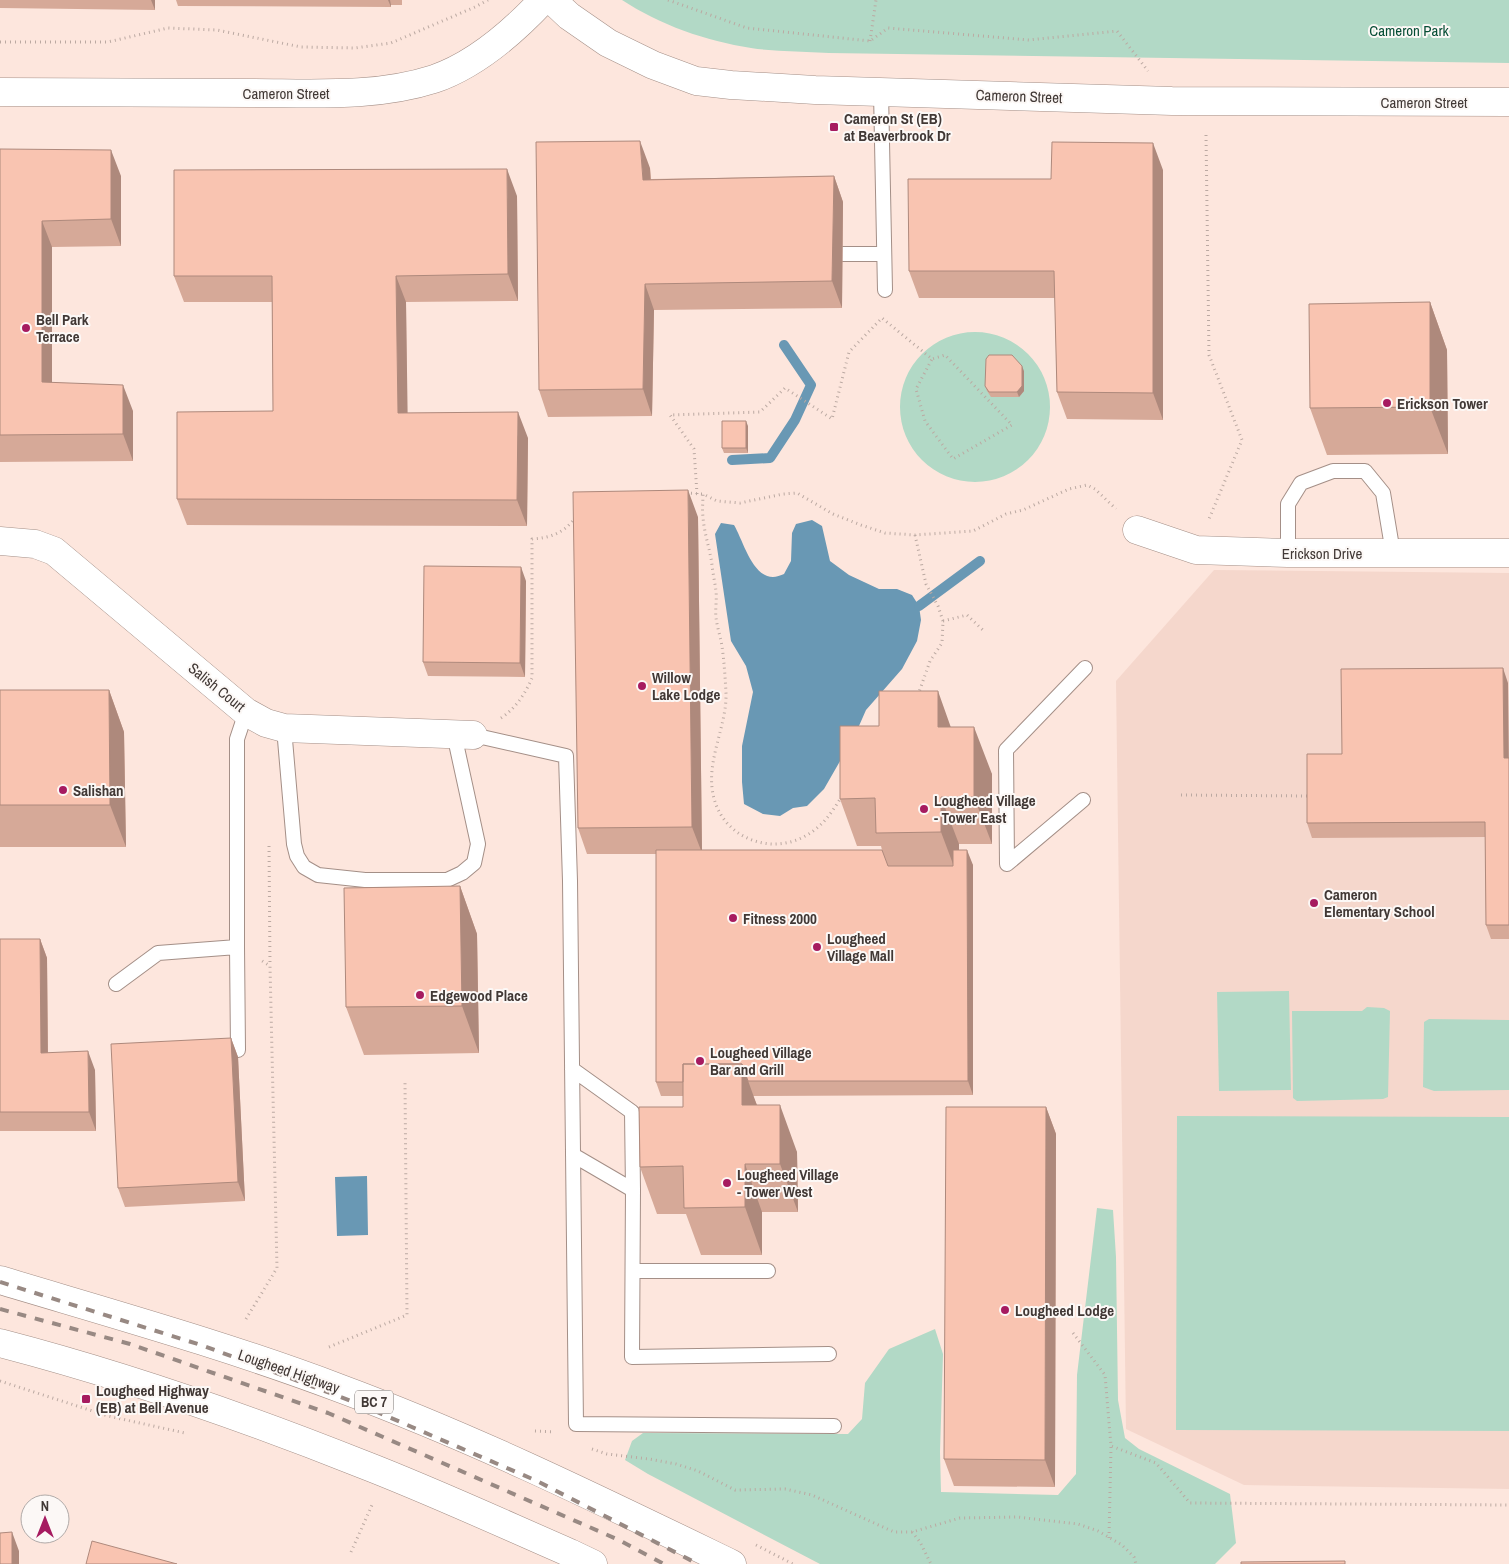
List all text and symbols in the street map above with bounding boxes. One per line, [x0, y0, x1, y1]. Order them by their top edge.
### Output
park label: Cameron Park [1369, 20, 1449, 41]
street label: Cameron Street [243, 83, 330, 104]
street label: Cameron Street [975, 84, 1063, 108]
street label: Cameron Street [1381, 92, 1468, 113]
place label: Cameron St (EB) at Beaverbrook Dr [844, 108, 951, 146]
marker: Cameron St (EB) at Beaverbrook Dr [828, 121, 840, 133]
place label: Bell Park Terrace [36, 309, 89, 347]
marker: Bell Park Terrace [20, 322, 32, 334]
place label: Erickson Tower [1397, 393, 1488, 414]
marker: Erickson Tower [1381, 397, 1393, 409]
street label: Erickson Drive [1282, 543, 1362, 564]
street label: Salish Court [184, 658, 250, 717]
place label: Willow Lake Lodge [652, 667, 721, 705]
marker: Willow Lake Lodge [636, 680, 648, 692]
place label: Salishan [73, 780, 124, 801]
marker: Salishan [57, 784, 69, 796]
place label: Lougheed Village - Tower East [934, 790, 1036, 828]
marker: Lougheed Village - Tower East [918, 803, 930, 815]
place label: Cameron Elementary School [1324, 884, 1435, 922]
marker: Cameron Elementary School [1308, 897, 1320, 909]
place label: Fitness 2000 [743, 908, 817, 929]
marker: Fitness 2000 [727, 912, 739, 924]
place label: Lougheed Village Mall [827, 928, 894, 966]
marker: Lougheed Village Mall [811, 941, 823, 953]
place label: Edgewood Place [430, 985, 528, 1006]
marker: Edgewood Place [414, 989, 426, 1001]
place label: Lougheed Village Bar and Grill [710, 1042, 812, 1080]
marker: Lougheed Village Bar and Grill [694, 1055, 706, 1067]
place label: Lougheed Village - Tower West [737, 1164, 839, 1202]
marker: Lougheed Village - Tower West [721, 1177, 733, 1189]
place label: Lougheed Lodge [1015, 1300, 1114, 1321]
marker: Lougheed Lodge [999, 1304, 1011, 1316]
street label: Lougheed Highway [235, 1344, 343, 1398]
place label: Lougheed Highway (EB) at Bell Avenue [96, 1380, 209, 1418]
road number: BC 7 [355, 1390, 393, 1414]
marker: Lougheed Highway (EB) at Bell Avenue [80, 1393, 92, 1405]
north arrow [20, 1494, 70, 1544]
text: N [41, 1497, 49, 1515]

